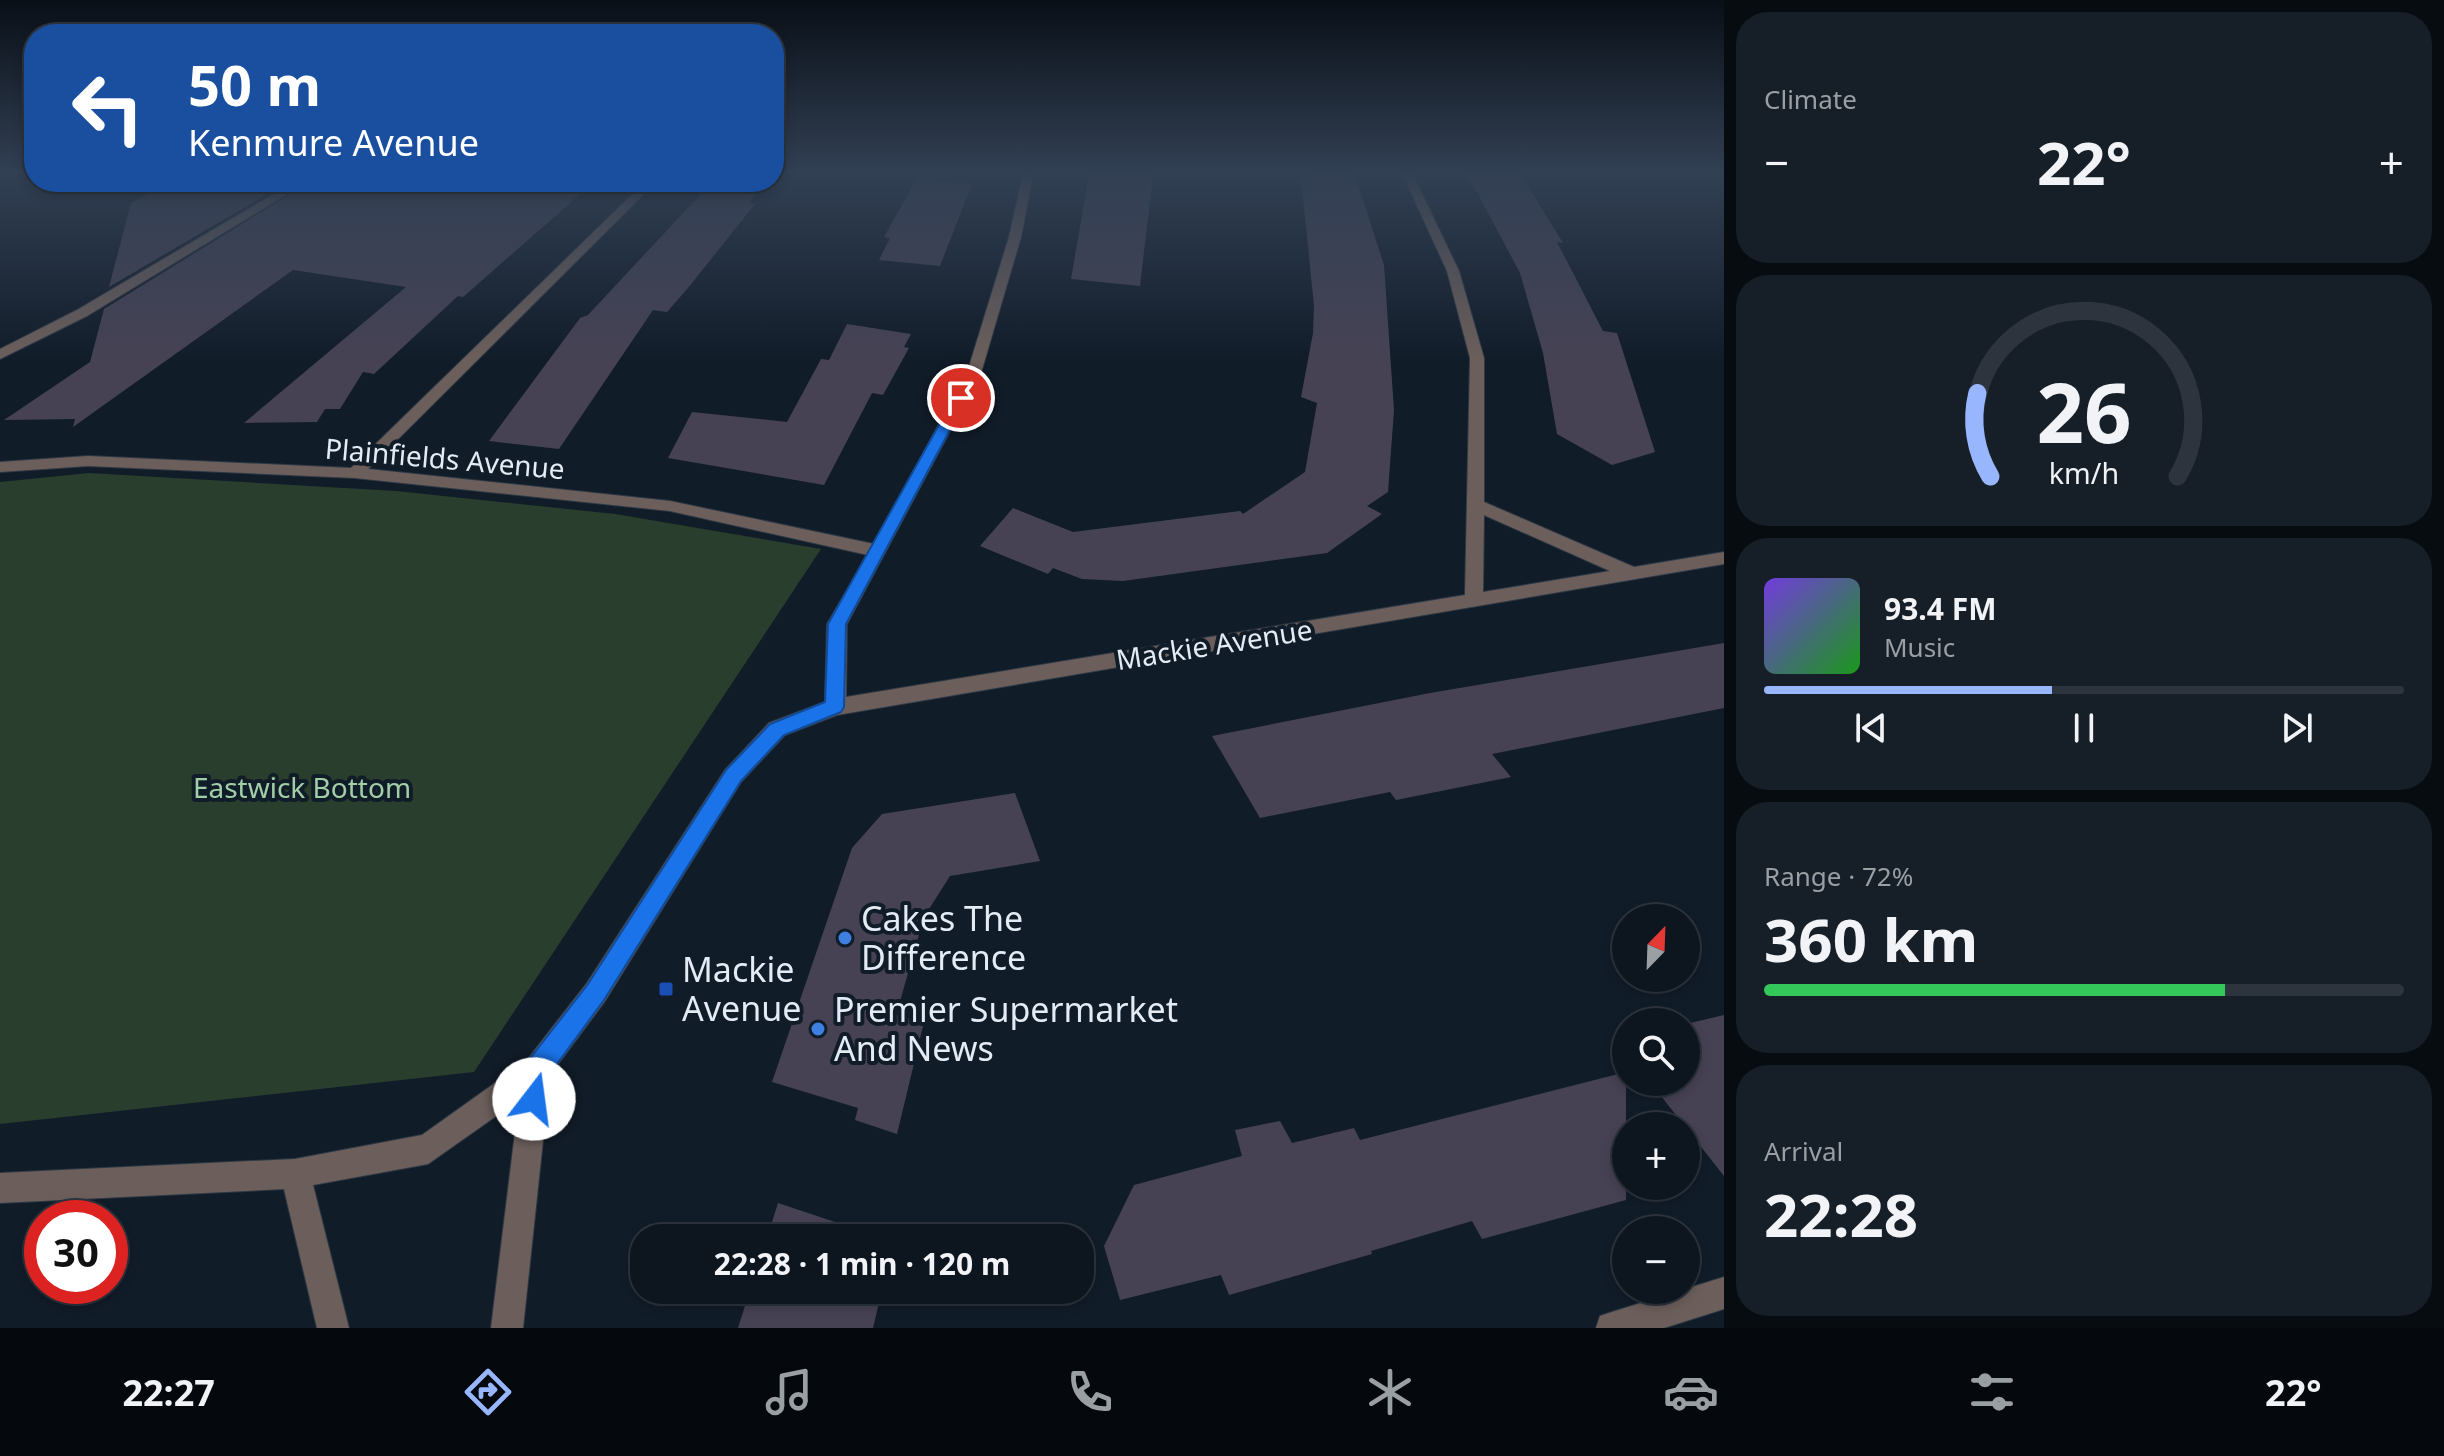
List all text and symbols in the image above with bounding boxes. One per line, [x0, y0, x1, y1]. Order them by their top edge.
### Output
text: 50 m [188, 46, 321, 122]
icon: left [56, 56, 160, 160]
text: Climate [1764, 81, 1857, 117]
text: Kenmure Avenue [188, 118, 479, 167]
text: 22° [2037, 121, 2131, 203]
text: − [1764, 132, 1789, 192]
text: + [2379, 132, 2404, 192]
text: 26 [2036, 353, 2132, 466]
pin [927, 364, 995, 432]
icon: arrive [939, 376, 983, 420]
street label: Plainfields Avenue [324, 429, 566, 487]
text: km/h [2049, 453, 2119, 492]
text: 93.4 FM [1884, 588, 1996, 629]
street label: Mackie Avenue [1113, 610, 1315, 678]
text: Music [1884, 629, 1955, 665]
icon: previous [1849, 706, 1893, 750]
icon: pause [2062, 706, 2106, 750]
icon: next [2275, 706, 2319, 750]
park label: Eastwick Bottom [193, 768, 411, 806]
text: Range · 72% [1764, 858, 1913, 894]
place label: Cakes The Difference [861, 895, 1026, 980]
text: 360 km [1764, 898, 1978, 980]
north arrow [1612, 904, 1700, 992]
map controls [1612, 904, 1700, 1304]
marker: Cakes The Difference [836, 929, 854, 947]
place label: Mackie Avenue [682, 946, 801, 1031]
marker: Mackie Avenue [657, 980, 675, 998]
place label: Premier Supermarket And News [834, 986, 1178, 1071]
button: search [1612, 1008, 1700, 1096]
marker: Premier Supermarket And News [809, 1020, 827, 1038]
position arrow [492, 1057, 576, 1141]
button: + [1612, 1112, 1700, 1200]
text: Arrival [1764, 1133, 1843, 1169]
text: 22:28 [1764, 1173, 1918, 1255]
speed limit sign: 30 [24, 1200, 128, 1304]
button: − [1612, 1216, 1700, 1304]
text: 22:28 · 1 min · 120 m [714, 1243, 1010, 1284]
icon: directions [460, 1364, 516, 1420]
icon: music [761, 1364, 817, 1420]
icon: phone [1062, 1364, 1118, 1420]
icon: climate [1362, 1364, 1418, 1420]
icon: car [1663, 1364, 1719, 1420]
icon: filters [1964, 1364, 2020, 1420]
text: 22:27 [122, 1368, 215, 1417]
text: 22° [2265, 1368, 2322, 1417]

